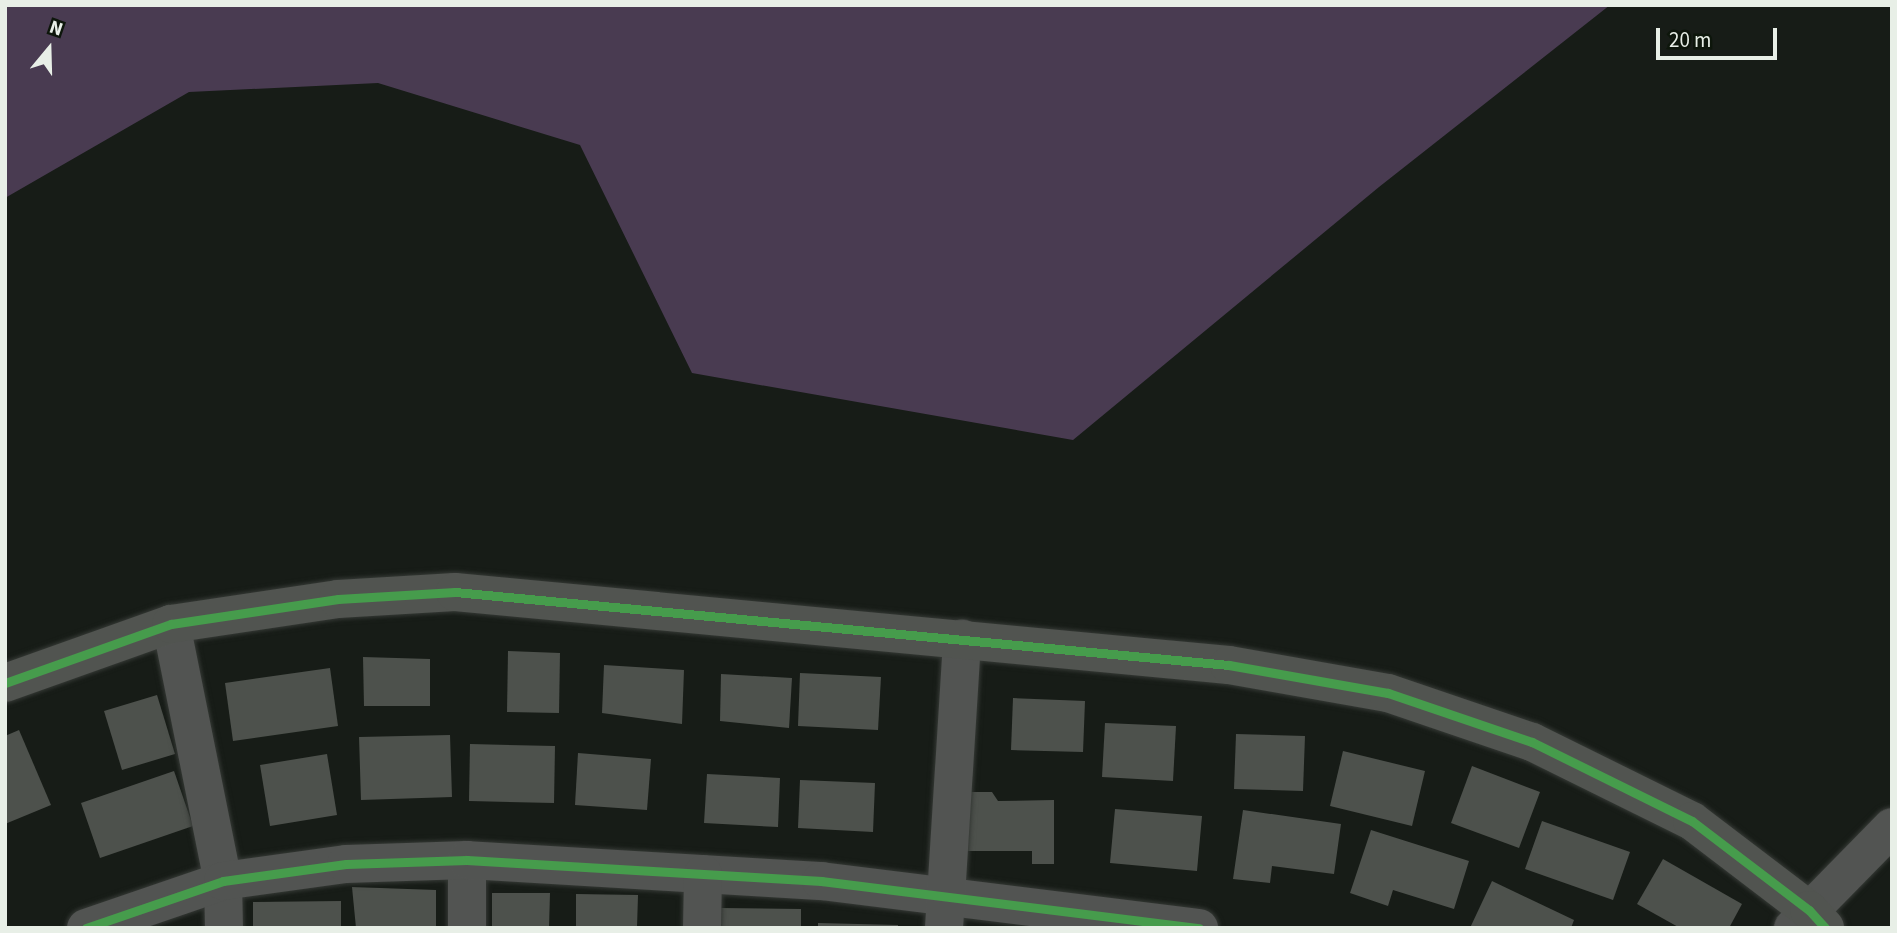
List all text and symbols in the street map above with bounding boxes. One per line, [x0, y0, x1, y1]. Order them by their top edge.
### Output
north arrow [14, 14, 84, 84]
text: N [46, 14, 66, 43]
scale bar [1659, 14, 1780, 58]
text: 20 m [1669, 25, 1711, 55]

